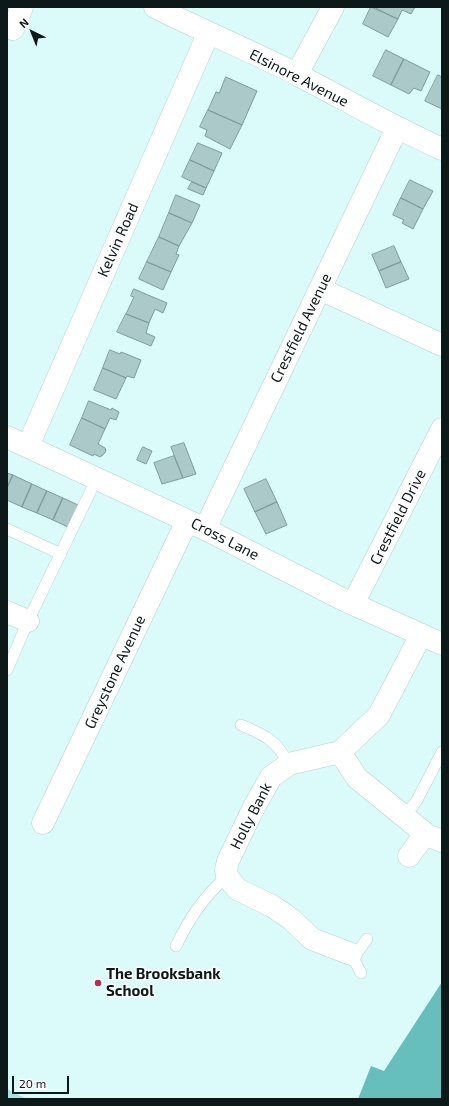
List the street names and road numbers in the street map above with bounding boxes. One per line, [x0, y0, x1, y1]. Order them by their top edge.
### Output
street label: Elsinore Avenue [246, 45, 352, 111]
street label: Kelvin Road [94, 200, 142, 280]
street label: Crestfield Avenue [267, 270, 335, 386]
street label: Crestfield Drive [366, 466, 430, 568]
street label: Cross Lane [188, 514, 262, 564]
street label: Greystone Avenue [81, 612, 149, 732]
street label: Holly Bank [227, 780, 275, 852]

